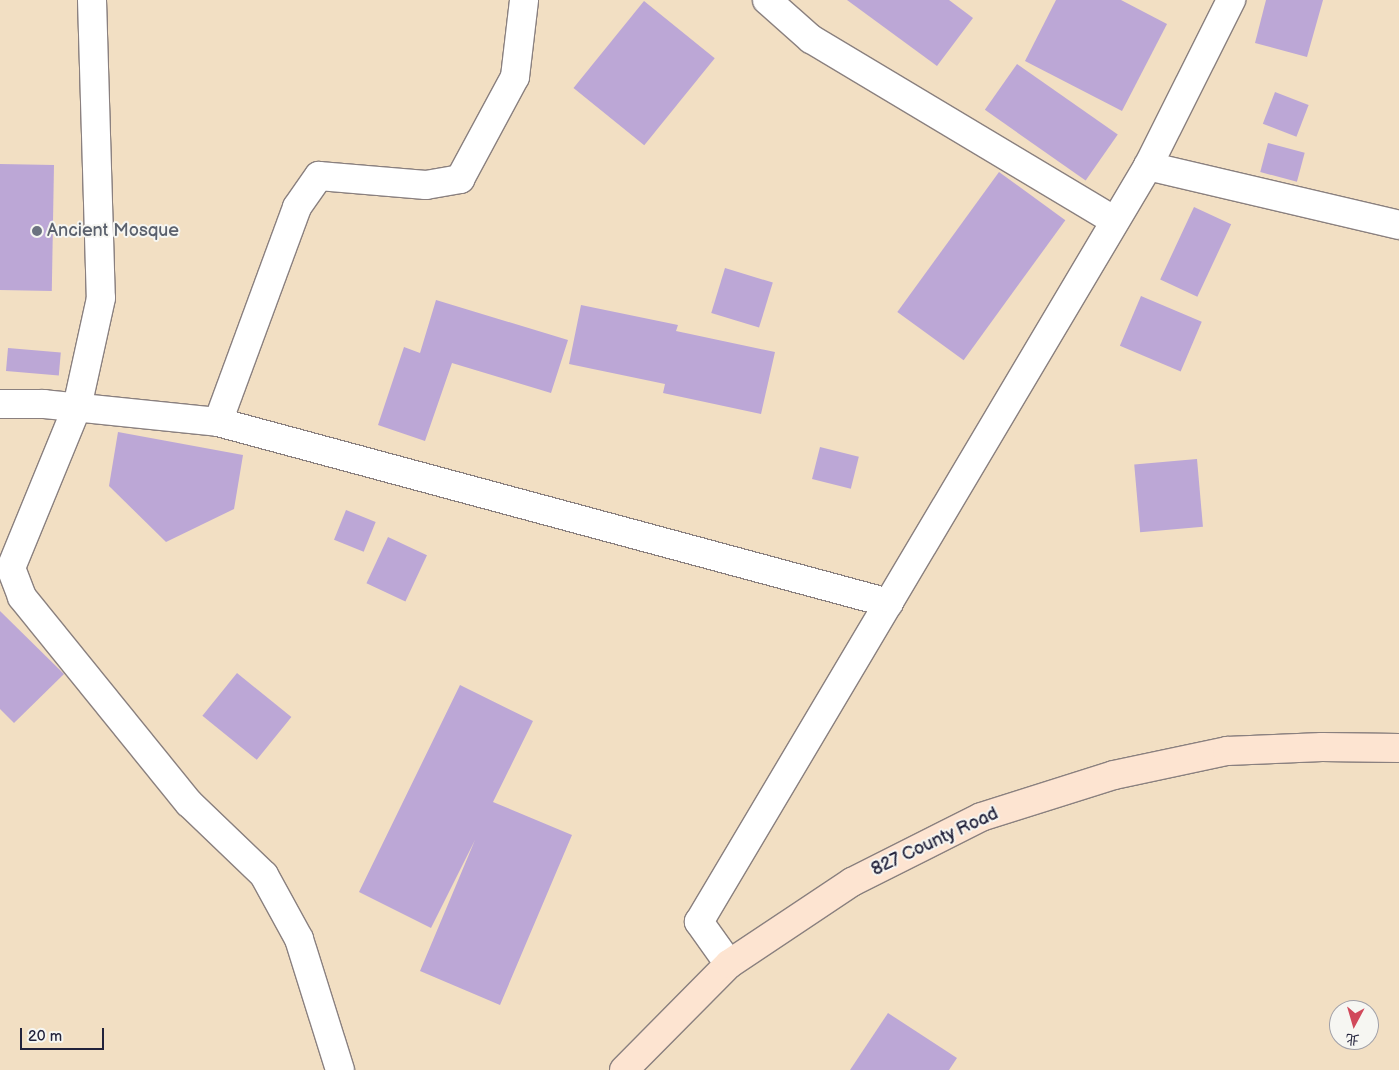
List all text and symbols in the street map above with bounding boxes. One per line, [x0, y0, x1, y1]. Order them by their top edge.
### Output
place label: Ancient Mosque [47, 220, 179, 242]
marker: Ancient Mosque [31, 225, 43, 237]
street label: 827 County Road [867, 803, 1003, 881]
north arrow [1329, 1000, 1379, 1050]
scale bar [22, 1018, 106, 1050]
text: 20 m [28, 1027, 62, 1046]
text: 北 [1345, 1030, 1360, 1049]

